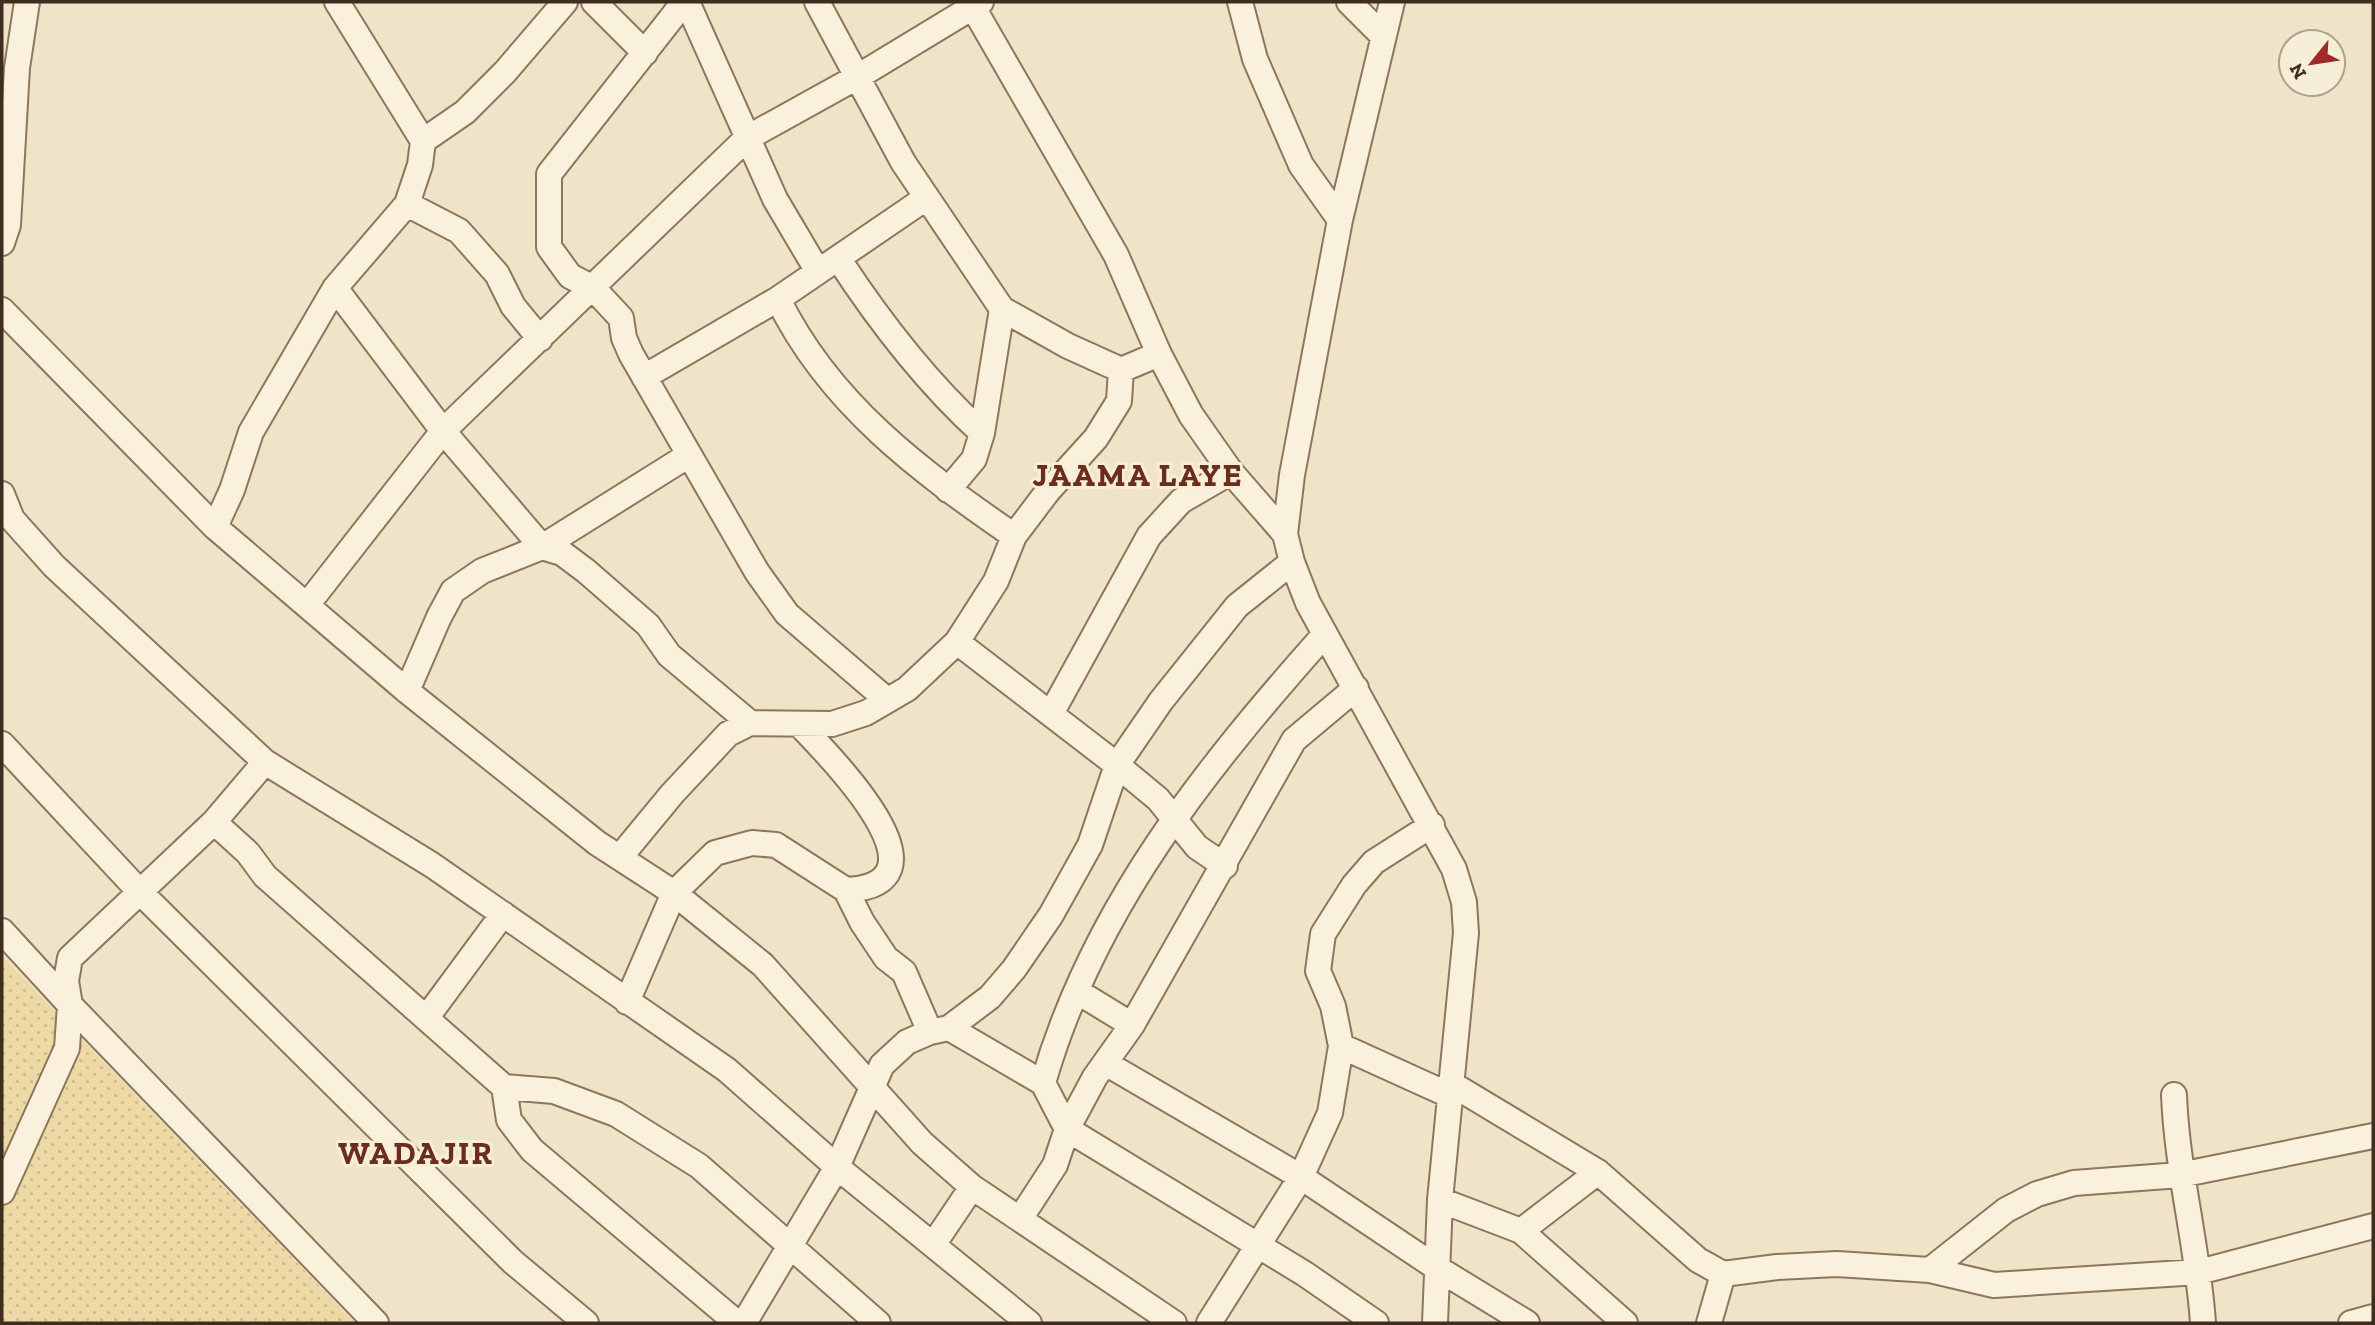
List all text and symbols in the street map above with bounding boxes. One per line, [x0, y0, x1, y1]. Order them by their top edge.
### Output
north arrow [2277, 28, 2347, 98]
text: N [2284, 59, 2311, 83]
district label: JAAMA LAYE [1033, 456, 1243, 494]
district label: WADAJIR [338, 1134, 494, 1172]

